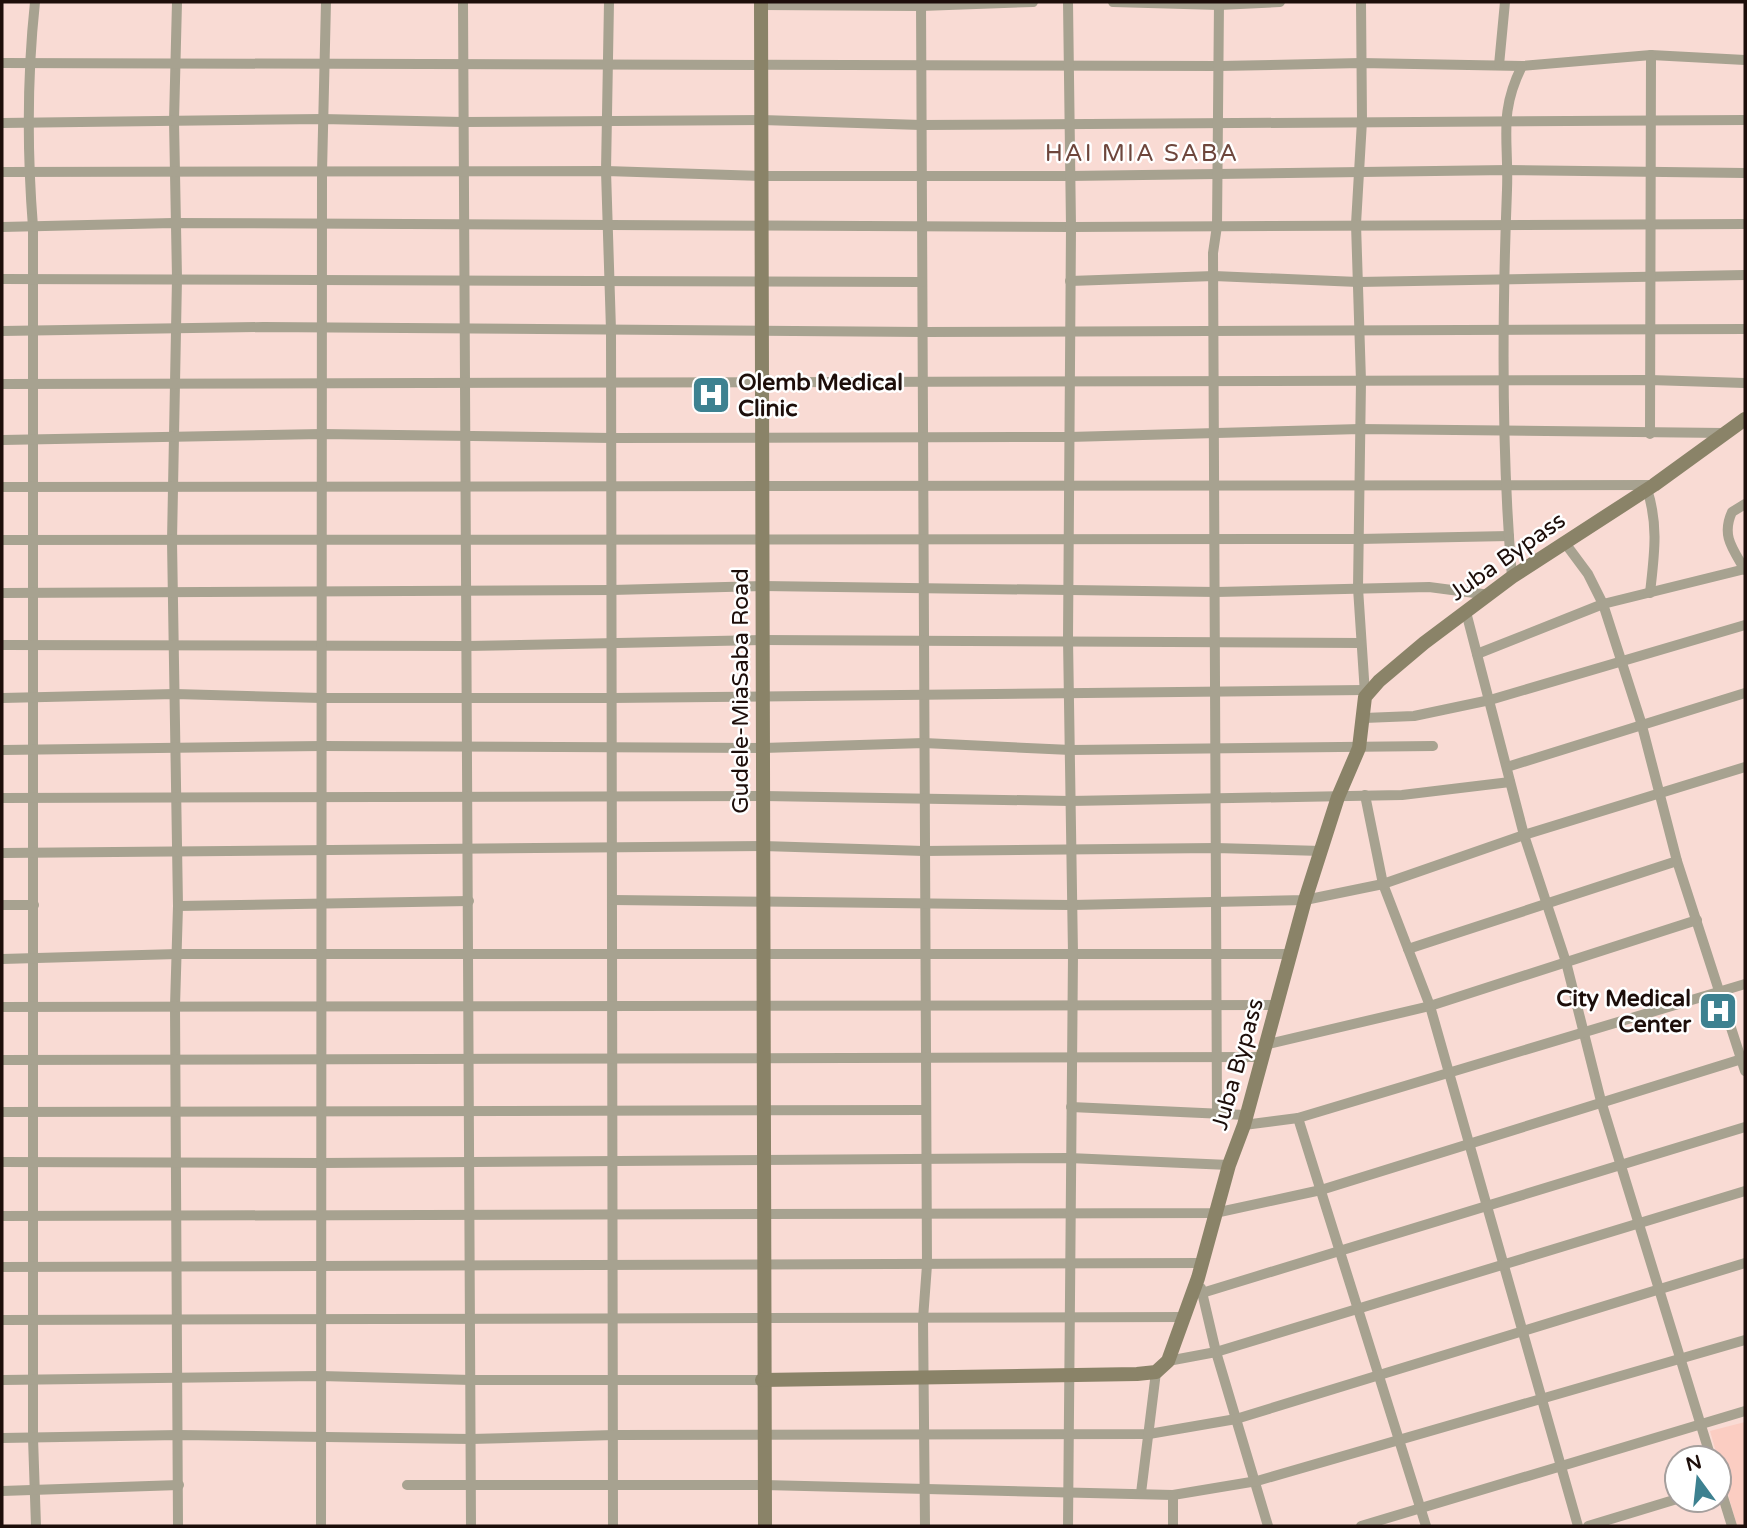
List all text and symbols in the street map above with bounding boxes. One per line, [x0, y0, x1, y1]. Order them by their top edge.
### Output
district label: HAI MIA SABA [1045, 139, 1239, 168]
place label: Olemb Medical Clinic [738, 369, 903, 423]
hospital icon: Olemb Medical Clinic [690, 374, 732, 416]
street label: Juba Bypass [1444, 506, 1571, 607]
street label: Gudele-MiaSaba Road [727, 568, 755, 814]
place label: City Medical Center [1556, 985, 1692, 1039]
hospital icon: City Medical Center [1697, 990, 1739, 1032]
street label: Juba Bypass [1206, 995, 1270, 1133]
north arrow [1663, 1444, 1733, 1514]
text: N [1684, 1451, 1704, 1476]

